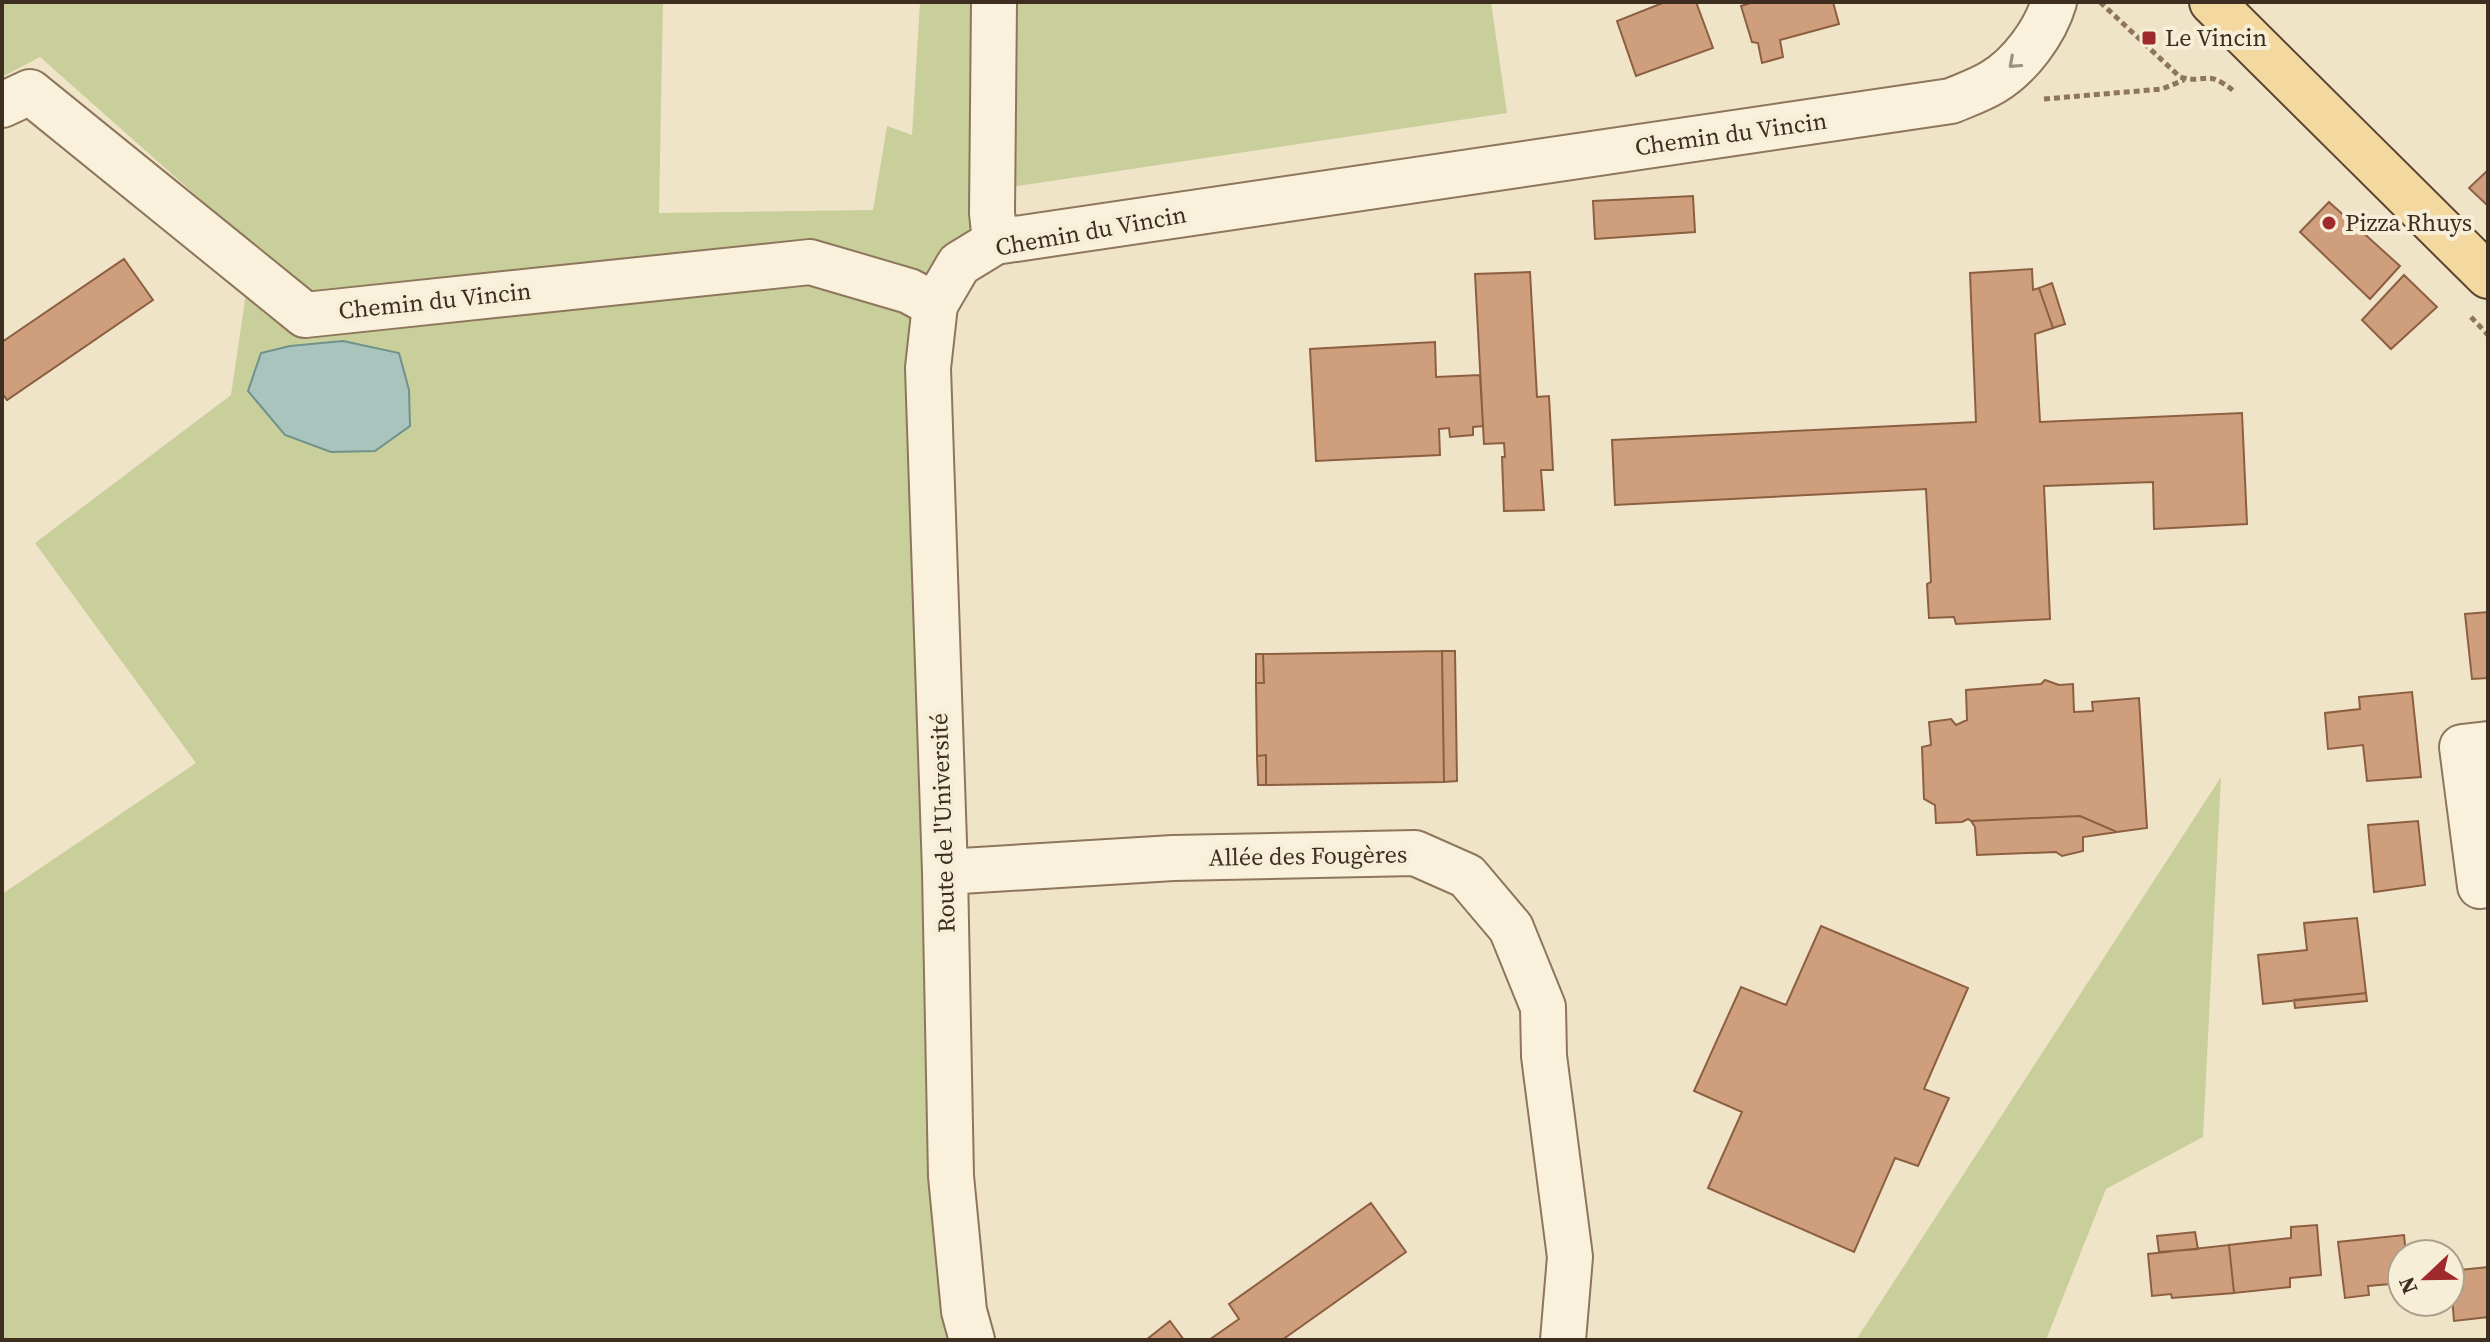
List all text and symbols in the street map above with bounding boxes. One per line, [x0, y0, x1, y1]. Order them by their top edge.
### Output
place label: Le Vincin [2165, 21, 2267, 54]
marker: Le Vincin [2140, 29, 2158, 47]
one-way arrow [2009, 54, 2024, 68]
street label: Chemin du Vincin [1633, 104, 1829, 163]
street label: Chemin du Vincin [993, 197, 1189, 264]
place label: Pizza Rhuys [2345, 206, 2472, 239]
marker: Pizza Rhuys [2320, 214, 2338, 232]
street label: Chemin du Vincin [337, 274, 533, 327]
street label: Route de l'Université [922, 713, 963, 933]
street label: Allée des Fougères [1208, 837, 1408, 874]
north arrow [2386, 1238, 2466, 1318]
text: N [2391, 1272, 2424, 1299]

